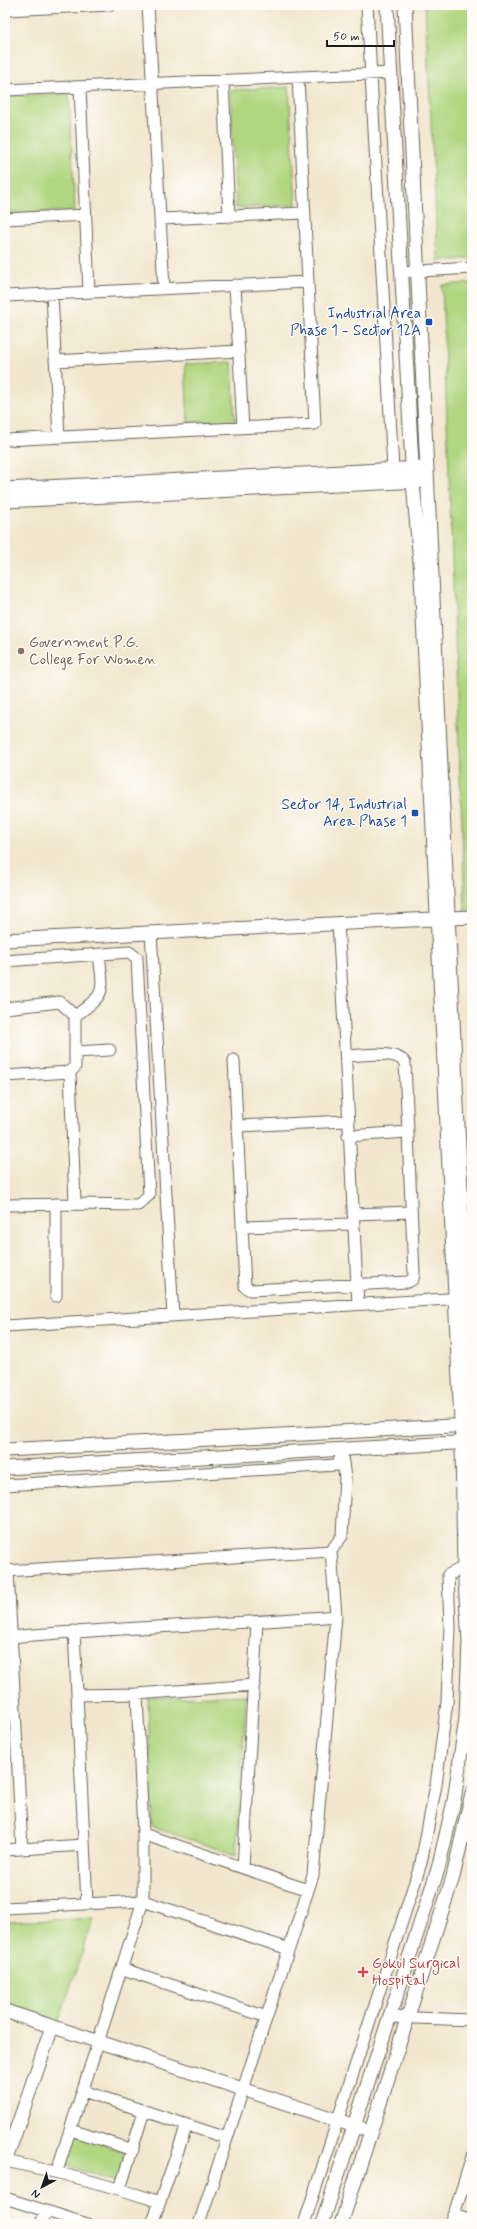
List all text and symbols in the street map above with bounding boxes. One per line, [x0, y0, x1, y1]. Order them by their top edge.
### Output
scale bar [327, 22, 394, 48]
text: 50 m [333, 29, 360, 45]
place label: Industrial Area Phase 1 - Sector 12A [290, 304, 421, 341]
marker: Industrial Area Phase 1 - Sector 12A [424, 317, 434, 327]
place label: Government P.G. College For Women [29, 633, 157, 670]
marker: Government P.G. College For Women [16, 646, 26, 656]
place label: Sector 14, Industrial Area Phase 1 [281, 795, 407, 832]
marker: Sector 14, Industrial Area Phase 1 [410, 808, 420, 818]
place label: Gokul Surgical Hospital [372, 1954, 460, 1991]
marker: Gokul Surgical Hospital [357, 1966, 369, 1978]
north arrow [22, 2167, 62, 2207]
text: N [29, 2186, 43, 2201]

